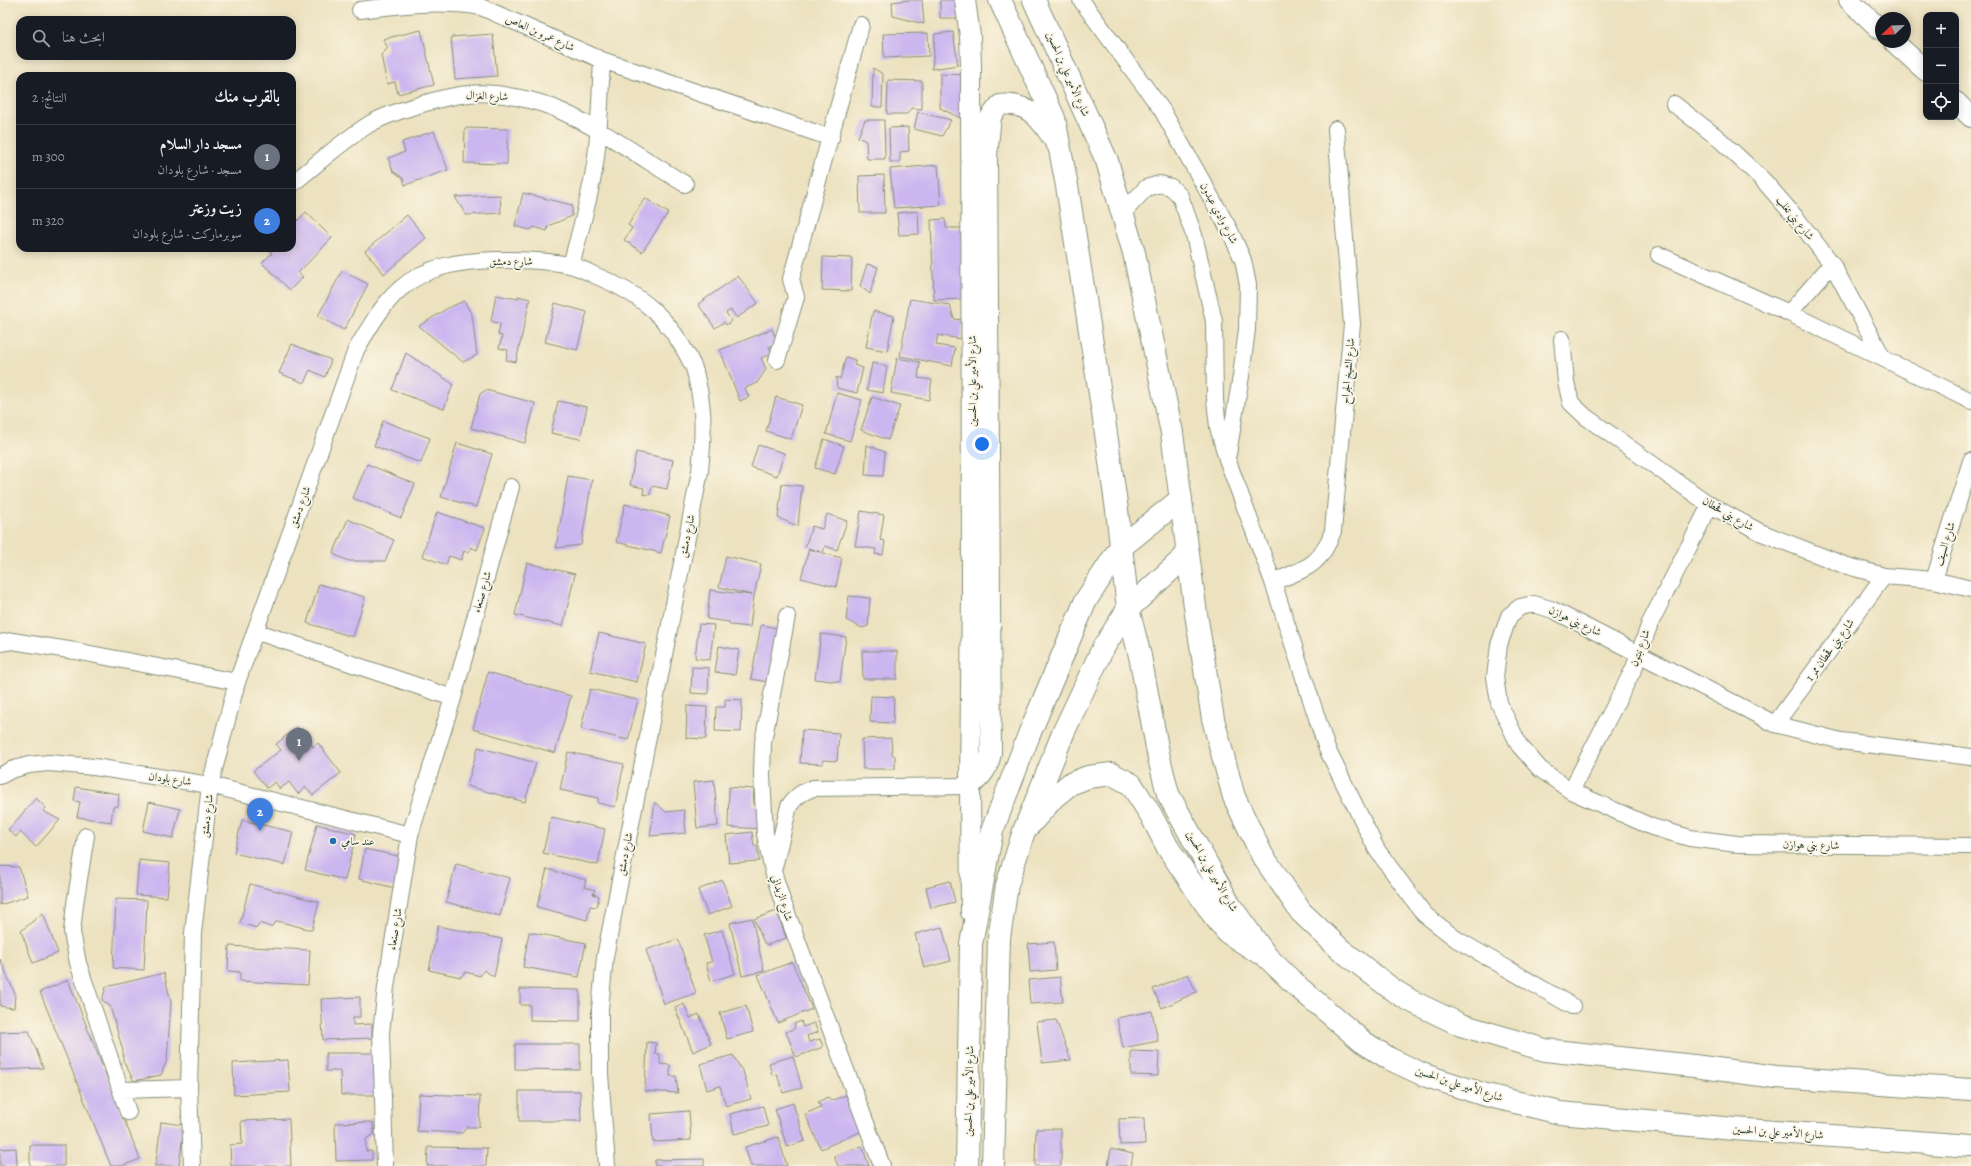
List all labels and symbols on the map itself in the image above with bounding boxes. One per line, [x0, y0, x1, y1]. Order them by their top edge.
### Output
street label: شارع عمرو بن العاص [502, 11, 577, 57]
north arrow [1875, 12, 1911, 48]
street label: شارع الأمير علي بن الحسين [1040, 29, 1094, 120]
street label: شارع الغزال [465, 88, 508, 106]
street label: شارع وادي عبدون [1195, 180, 1241, 247]
street label: شارع بني تغلب [1771, 193, 1817, 244]
street label: شارع دمشق [489, 254, 533, 271]
street label: شارع الأمير علي بن الحسين [964, 335, 983, 427]
street label: شارع الشيخ الجراح [1338, 337, 1361, 405]
your location [972, 434, 992, 454]
street label: شارع دمشق [286, 484, 316, 531]
street label: شارع بني قحطان [1699, 493, 1756, 536]
street label: شارع دمشق [675, 513, 700, 559]
street label: شارع السيف [1931, 520, 1961, 569]
street label: شارع صنعاء [469, 570, 497, 615]
street label: شارع بني هوازن [1545, 602, 1604, 642]
street label: شارع بني قحطان ممر 1 [1802, 616, 1859, 685]
street label: شارع نبتون [1626, 627, 1656, 669]
pin: 1 [286, 728, 312, 761]
street label: شارع بلودان [147, 769, 192, 791]
street label: شارع دمشق [197, 794, 219, 839]
pin: 2 [247, 798, 273, 831]
street label: شارع الأمير علي بن الحسين [1180, 827, 1242, 916]
street label: شارع دمشق [613, 831, 638, 877]
place label: عند سامي [341, 834, 375, 850]
marker: عند سامي [328, 836, 338, 846]
street label: شارع بني هوازن [1783, 837, 1839, 855]
street label: شارع الزبداني [766, 873, 797, 924]
street label: شارع صنعاء [384, 907, 408, 951]
street label: شارع الأمير علي بن الحسين [960, 1045, 980, 1137]
street label: شارع الأمير علي بن الحسين [1412, 1062, 1505, 1108]
street label: شارع الأمير علي بن الحسين [1732, 1120, 1824, 1146]

